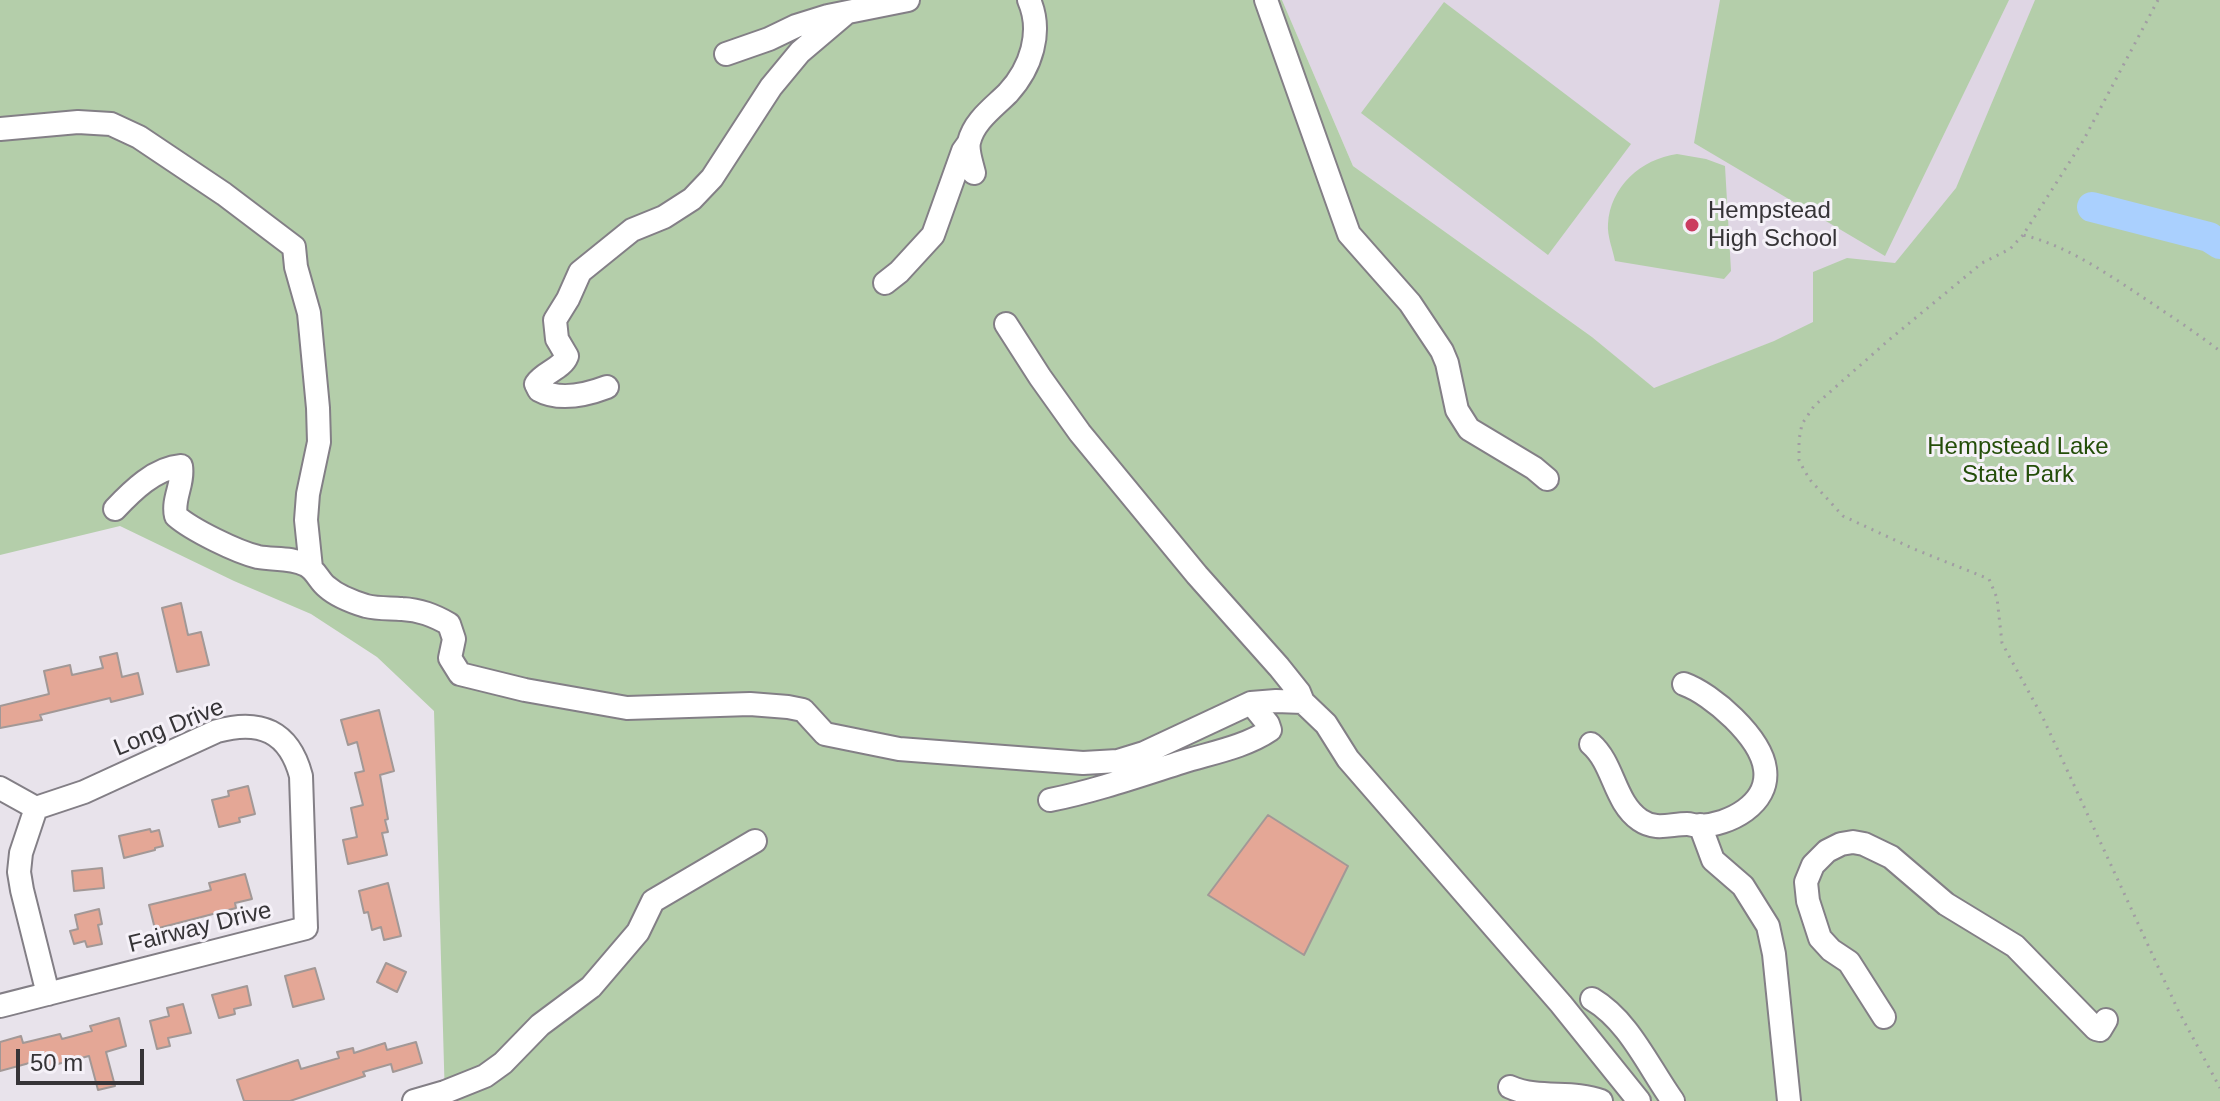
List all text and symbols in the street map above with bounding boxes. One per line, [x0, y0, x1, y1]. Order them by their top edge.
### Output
place label: Hempstead High School [1708, 197, 1837, 253]
marker: Hempstead High School [1683, 216, 1701, 234]
park label: Hempstead Lake State Park [1927, 433, 2109, 489]
street label: Long Drive [110, 693, 228, 763]
street label: Fairway Drive [125, 896, 275, 960]
scale bar [20, 1033, 148, 1083]
text: 50 m [30, 1049, 83, 1076]

